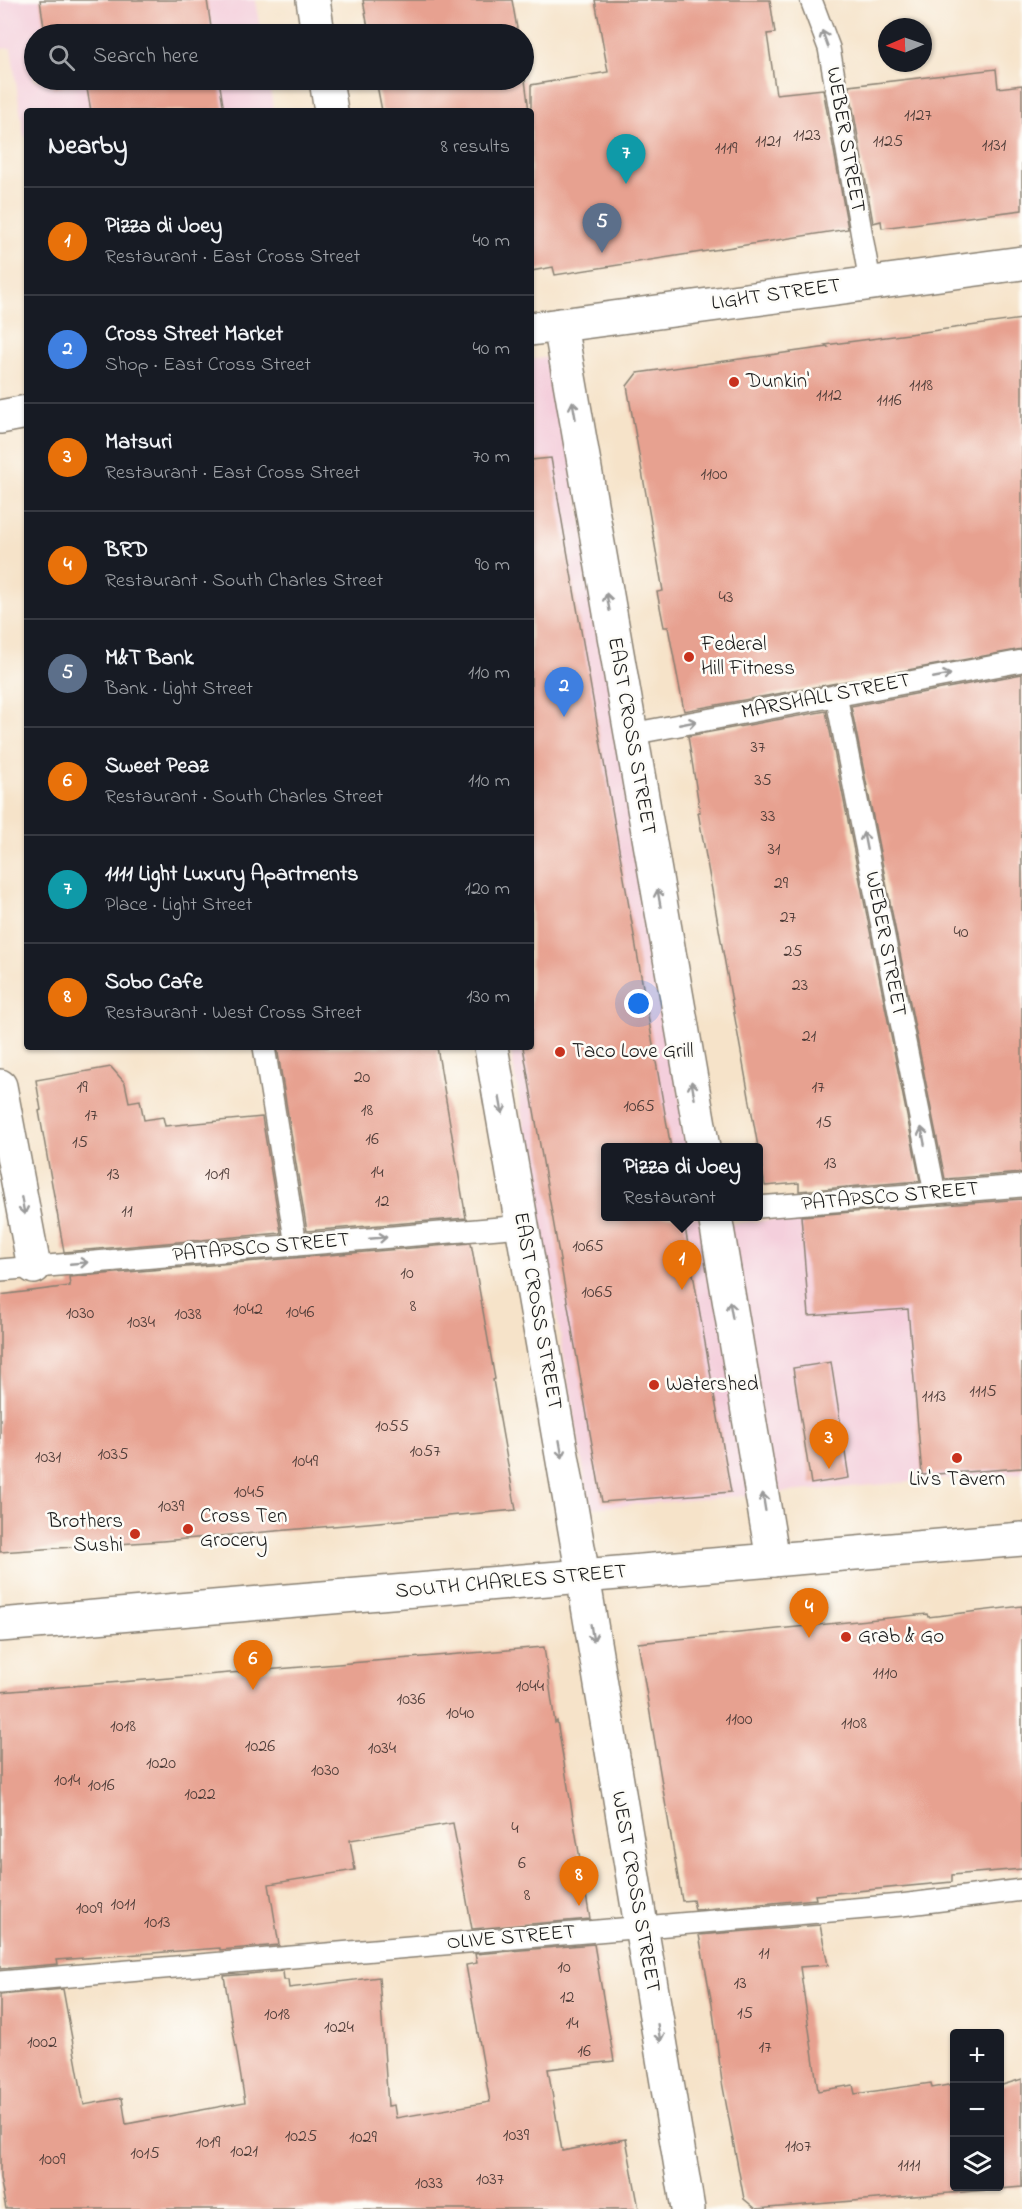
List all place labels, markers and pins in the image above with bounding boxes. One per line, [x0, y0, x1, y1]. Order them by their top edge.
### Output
pin: 7 [606, 134, 646, 184]
pin: 5 [582, 204, 622, 253]
place label: Dunkin' [745, 367, 809, 397]
marker: Dunkin' [727, 375, 741, 389]
place label: Federal Hill Fitness [700, 630, 795, 684]
marker: Federal Hill Fitness [682, 650, 696, 664]
pin: 2 [544, 668, 584, 717]
place label: Taco Love Grill [572, 1037, 693, 1067]
marker: Taco Love Grill [553, 1045, 567, 1059]
pin: 1 [662, 1240, 702, 1290]
place label: Watershed [666, 1370, 759, 1400]
marker: Watershed [647, 1378, 661, 1392]
pin: 3 [810, 1420, 848, 1469]
marker: Liv's Tavern [950, 1451, 964, 1465]
place label: Liv's Tavern [909, 1465, 1005, 1495]
place label: Cross Ten Grocery [200, 1502, 287, 1558]
place label: Brothers Sushi [47, 1507, 123, 1561]
marker: Cross Ten Grocery [181, 1522, 195, 1536]
marker: Brothers Sushi [128, 1527, 142, 1541]
pin: 4 [790, 1588, 828, 1638]
place label: Grab & Go [858, 1622, 944, 1652]
marker: Grab & Go [839, 1630, 853, 1644]
pin: 6 [234, 1640, 272, 1690]
pin: 8 [560, 1856, 598, 1906]

